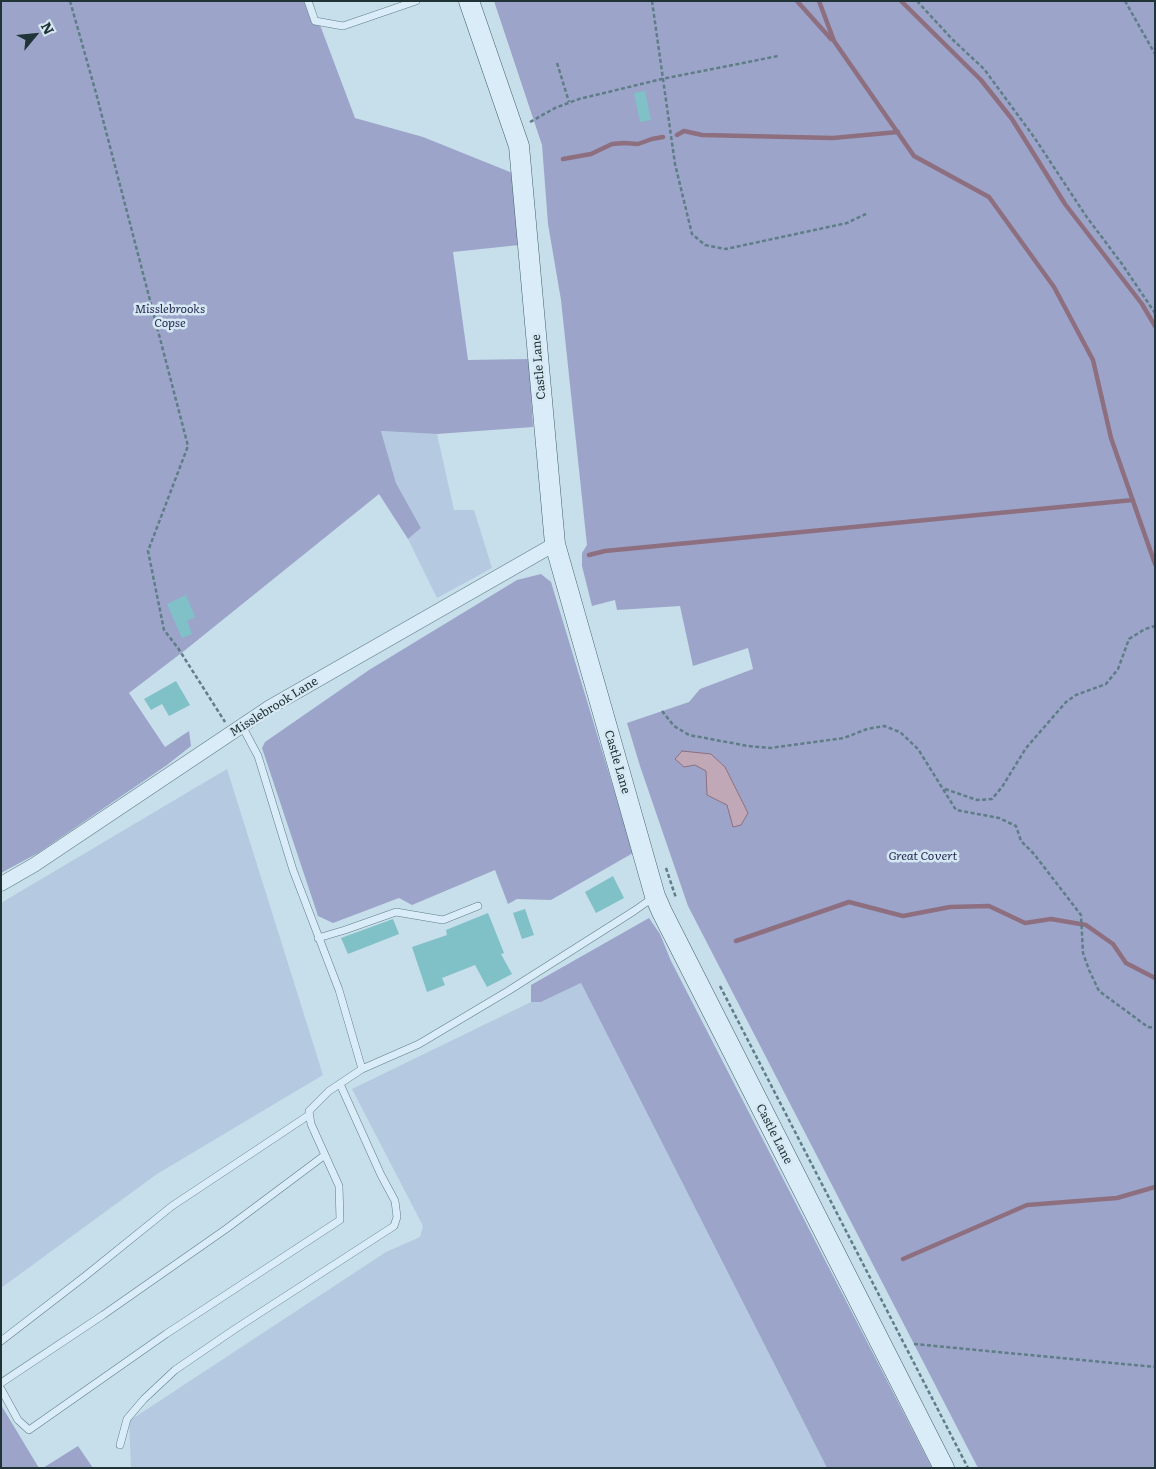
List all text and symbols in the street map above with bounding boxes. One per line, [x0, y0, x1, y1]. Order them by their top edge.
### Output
north arrow [10, 10, 60, 60]
text: N [37, 18, 60, 38]
park label: Misslebrooks Copse [135, 302, 205, 330]
street label: Castle Lane [529, 334, 549, 400]
street label: Misslebrook Lane [227, 674, 321, 740]
street label: Castle Lane [601, 729, 633, 795]
park label: Great Covert [889, 849, 957, 863]
street label: Castle Lane [753, 1102, 795, 1166]

